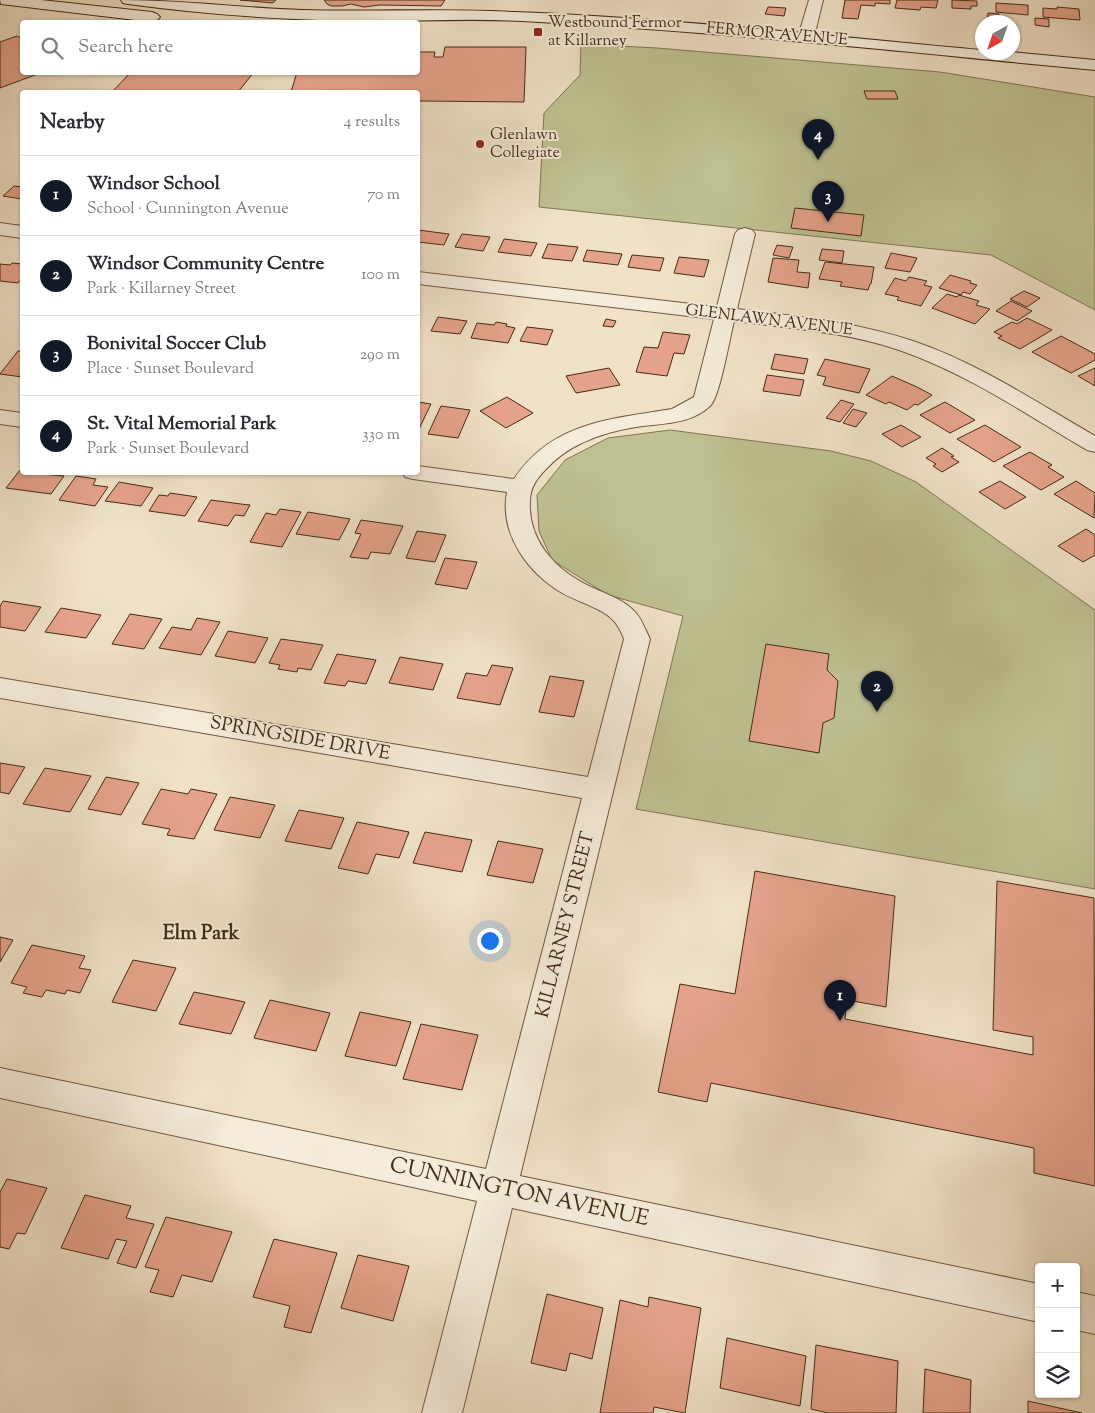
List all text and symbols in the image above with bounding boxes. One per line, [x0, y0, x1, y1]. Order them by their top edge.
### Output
place label: Westbound Fermor at Killarney [548, 12, 682, 53]
north arrow [975, 15, 1020, 60]
street label: FERMOR AVENUE [705, 17, 849, 53]
search box [20, 20, 420, 75]
marker: Westbound Fermor at Killarney [532, 26, 544, 38]
icon: search [38, 34, 66, 62]
text: Search here [78, 34, 173, 61]
text: Nearby [40, 108, 105, 138]
text: 4 results [344, 111, 400, 134]
pin: 4 [802, 119, 834, 160]
place label: Glenlawn Collegiate [490, 124, 560, 165]
marker: Glenlawn Collegiate [474, 138, 486, 150]
text: Windsor School [87, 171, 220, 198]
pin: 3 [812, 181, 844, 222]
text: 1 [53, 184, 59, 207]
text: 70 m [367, 184, 400, 207]
text: School · Cunnington Avenue [87, 198, 289, 221]
text: Windsor Community Centre [87, 251, 324, 278]
text: 2 [52, 264, 60, 287]
text: 100 m [361, 264, 400, 287]
text: Park · Killarney Street [87, 278, 236, 301]
street label: GLENLAWN AVENUE [684, 299, 854, 343]
text: Bonivital Soccer Club [87, 331, 266, 358]
text: 3 [53, 344, 59, 367]
text: 290 m [360, 344, 400, 367]
text: Place · Sunset Boulevard [87, 358, 254, 381]
text: St. Vital Memorial Park [87, 411, 277, 438]
text: 4 [52, 424, 60, 447]
text: 330 m [362, 424, 400, 447]
text: Park · Sunset Boulevard [87, 438, 249, 461]
pin: 2 [861, 671, 893, 712]
street label: SPRINGSIDE DRIVE [208, 710, 393, 768]
street label: KILLARNEY STREET [530, 829, 602, 1021]
district label: Elm Park [163, 920, 239, 949]
your location [477, 928, 503, 954]
pin: 1 [824, 980, 856, 1021]
street label: CUNNINGTON AVENUE [386, 1150, 652, 1236]
map controls [1035, 1263, 1080, 1398]
button: + [1035, 1263, 1080, 1308]
button: − [1035, 1308, 1080, 1353]
button: layers [1035, 1353, 1080, 1398]

